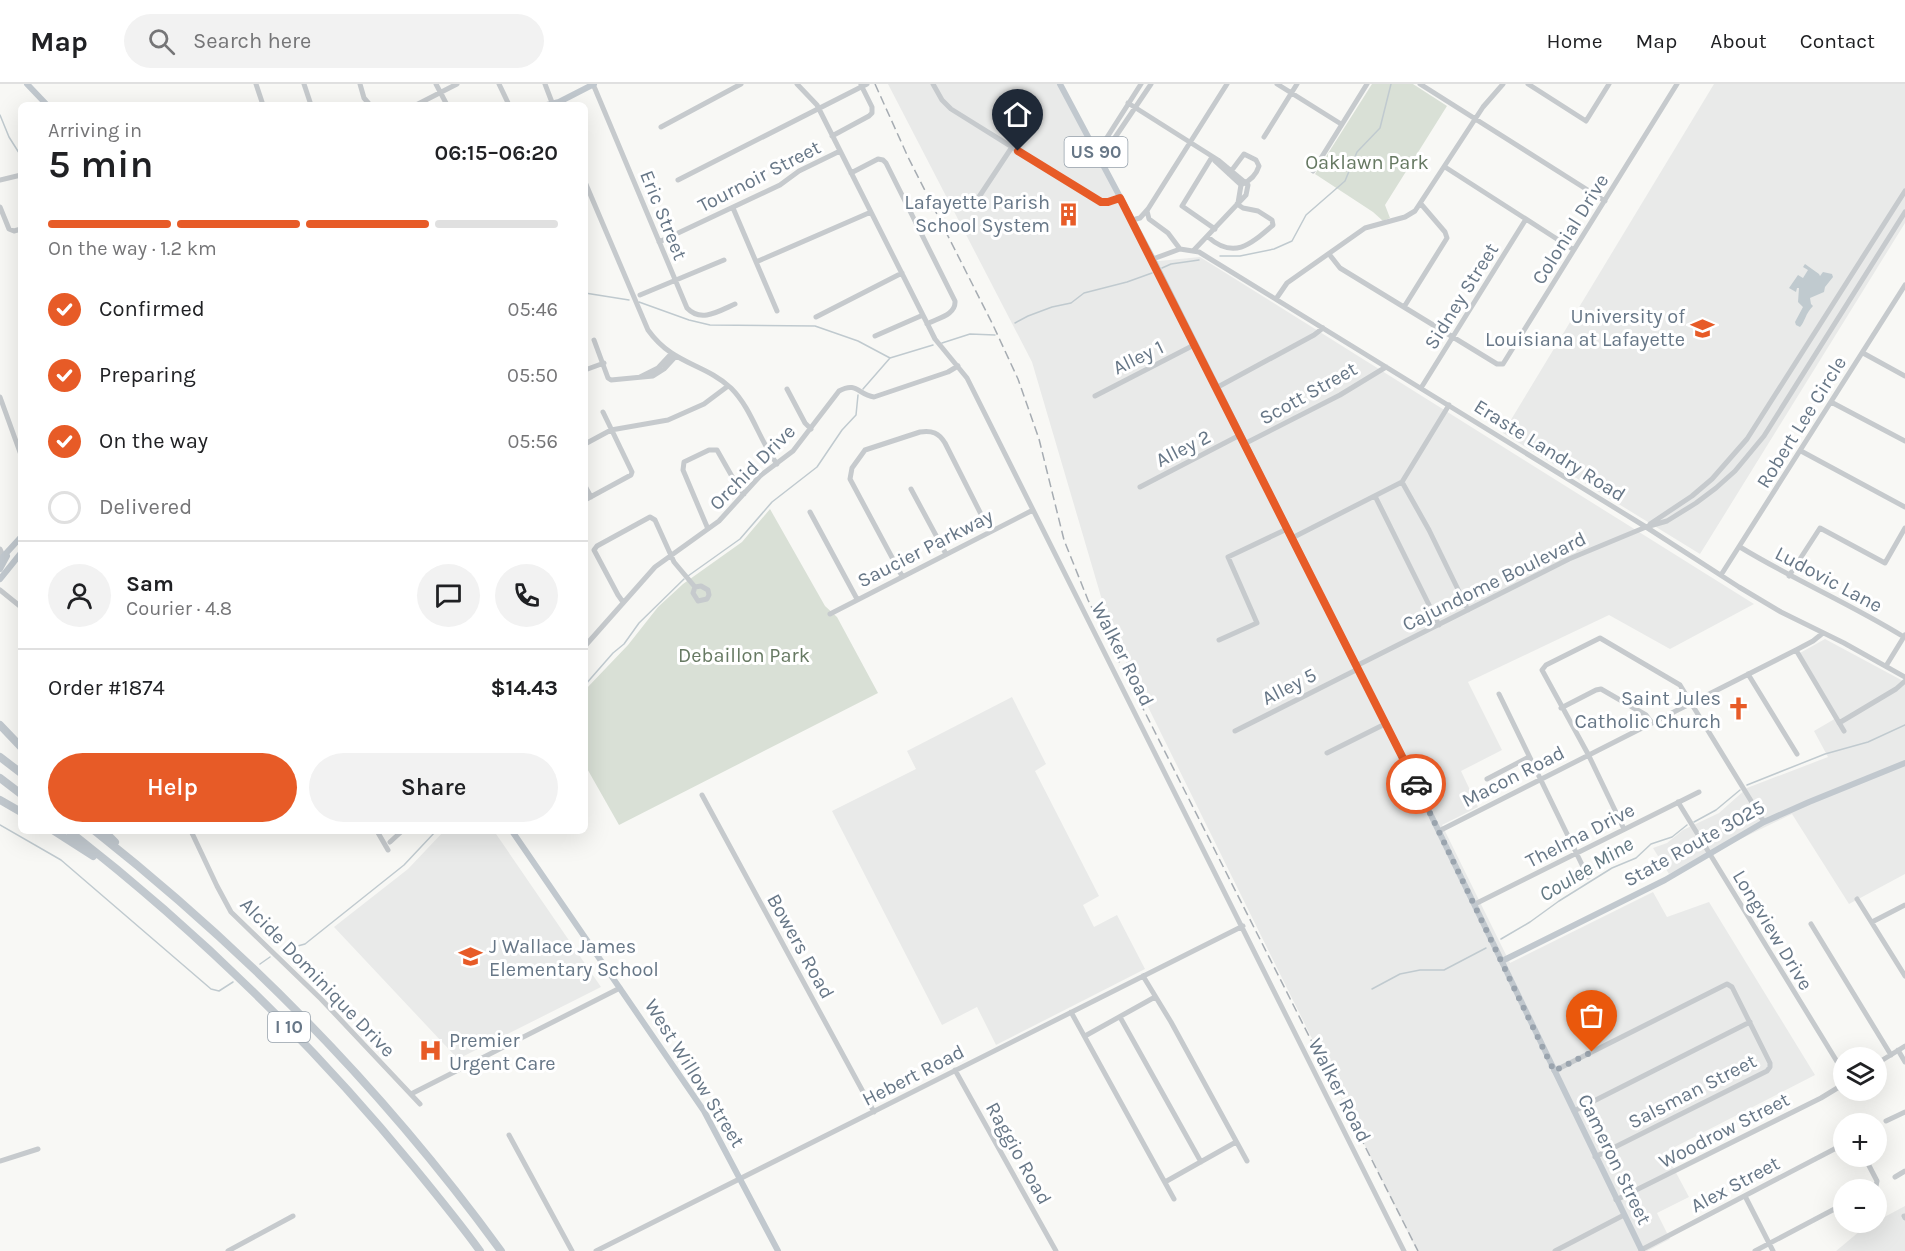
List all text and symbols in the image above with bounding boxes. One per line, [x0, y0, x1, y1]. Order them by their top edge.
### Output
search box [124, 14, 544, 68]
text: Map [30, 25, 88, 58]
icon: search [145, 25, 178, 58]
text: Search here [193, 28, 311, 54]
text: Home [1547, 29, 1603, 53]
text: Map [1636, 29, 1677, 53]
text: About [1710, 29, 1767, 53]
text: Contact [1800, 29, 1875, 53]
pin [992, 89, 1043, 151]
icon: home [1001, 98, 1034, 131]
text: Arriving in [48, 119, 142, 142]
street label: Tournoir Street [694, 135, 825, 217]
road number: US 90 [1064, 137, 1128, 167]
text: 06:15–06:20 [434, 140, 558, 166]
text: 5 min [48, 141, 154, 187]
park label: Oaklawn Park [1305, 151, 1429, 174]
street label: Eric Street [635, 167, 692, 264]
street label: Colonial Drive [1527, 170, 1614, 289]
place label: Lafayette Parish School System [904, 191, 1050, 237]
building icon: Lafayette Parish School System [1055, 201, 1081, 227]
text: On the way · 1.2 km [48, 237, 217, 260]
street label: Sidney Street [1420, 238, 1504, 354]
icon: check [48, 293, 81, 326]
text: Confirmed [99, 296, 205, 322]
text: 05:46 [508, 298, 558, 321]
place label: University of Louisiana at Lafayette [1485, 305, 1685, 351]
school or university icon: University of Louisiana at Lafayette [1690, 315, 1716, 341]
street label: Alley 1 [1109, 335, 1167, 380]
street label: Robert Lee Circle [1752, 352, 1851, 492]
street label: Scott Street [1255, 357, 1361, 430]
icon: check [48, 359, 81, 392]
text: Preparing [99, 362, 196, 388]
text: 05:50 [507, 364, 558, 387]
street label: Eraste Landry Road [1470, 395, 1630, 506]
street label: Orchid Drive [705, 420, 800, 515]
icon: check [48, 425, 81, 458]
street label: Alley 2 [1152, 425, 1215, 472]
text: On the way [99, 428, 208, 454]
text: 05:56 [507, 430, 558, 453]
text: Delivered [99, 494, 192, 520]
street label: Saucier Parkway [854, 504, 997, 593]
street label: Cajundome Boulevard [1399, 527, 1590, 636]
street label: Ludovic Lane [1771, 542, 1886, 617]
button: person [48, 564, 111, 627]
button: chat [417, 564, 480, 627]
button: phone [495, 564, 558, 627]
text: Sam [126, 571, 174, 597]
text: Courier · 4.8 [126, 597, 232, 620]
street label: Walker Road [1087, 598, 1159, 710]
park label: Debaillon Park [678, 644, 810, 667]
street label: Alley 5 [1258, 663, 1320, 710]
text: Order #1874 [48, 675, 165, 701]
text: $14.43 [490, 675, 558, 701]
place label: Saint Jules Catholic Church [1575, 687, 1721, 733]
church icon: Saint Jules Catholic Church [1726, 696, 1752, 722]
street label: Macon Road [1458, 741, 1568, 812]
button: Help [48, 753, 297, 822]
button: Share [309, 753, 558, 822]
courier [1386, 754, 1446, 814]
icon: car [1400, 768, 1433, 801]
street label: State Route 3025 [1620, 795, 1769, 892]
street label: Thelma Drive [1522, 798, 1639, 873]
water label: Coulee Mine [1535, 831, 1638, 906]
street label: Longview Drive [1728, 866, 1817, 994]
street label: Bowers Road [762, 890, 839, 1003]
street label: Alcide Dominique Drive [236, 893, 400, 1062]
place label: J Wallace James Elementary School [489, 935, 659, 981]
school or university icon: J Wallace James Elementary School [458, 944, 484, 970]
pin [1566, 990, 1617, 1052]
street label: West Willow Street [640, 995, 750, 1152]
icon: bag [1575, 999, 1608, 1032]
road number: I 10 [268, 1012, 310, 1042]
place label: Premier Urgent Care [449, 1029, 556, 1075]
street label: Walker Road [1304, 1034, 1376, 1146]
hospital icon: Premier Urgent Care [418, 1038, 444, 1064]
street label: Hebert Road [858, 1040, 968, 1111]
map controls [1833, 1047, 1887, 1233]
button: layers [1833, 1047, 1887, 1101]
street label: Salsman Street [1624, 1049, 1761, 1134]
street label: Woodrow Street [1655, 1087, 1794, 1173]
street label: Cameron Street [1573, 1090, 1656, 1229]
street label: Raggio Road [981, 1098, 1056, 1208]
button: + [1833, 1113, 1887, 1167]
street label: Alex Street [1687, 1151, 1784, 1217]
button: − [1833, 1179, 1887, 1233]

